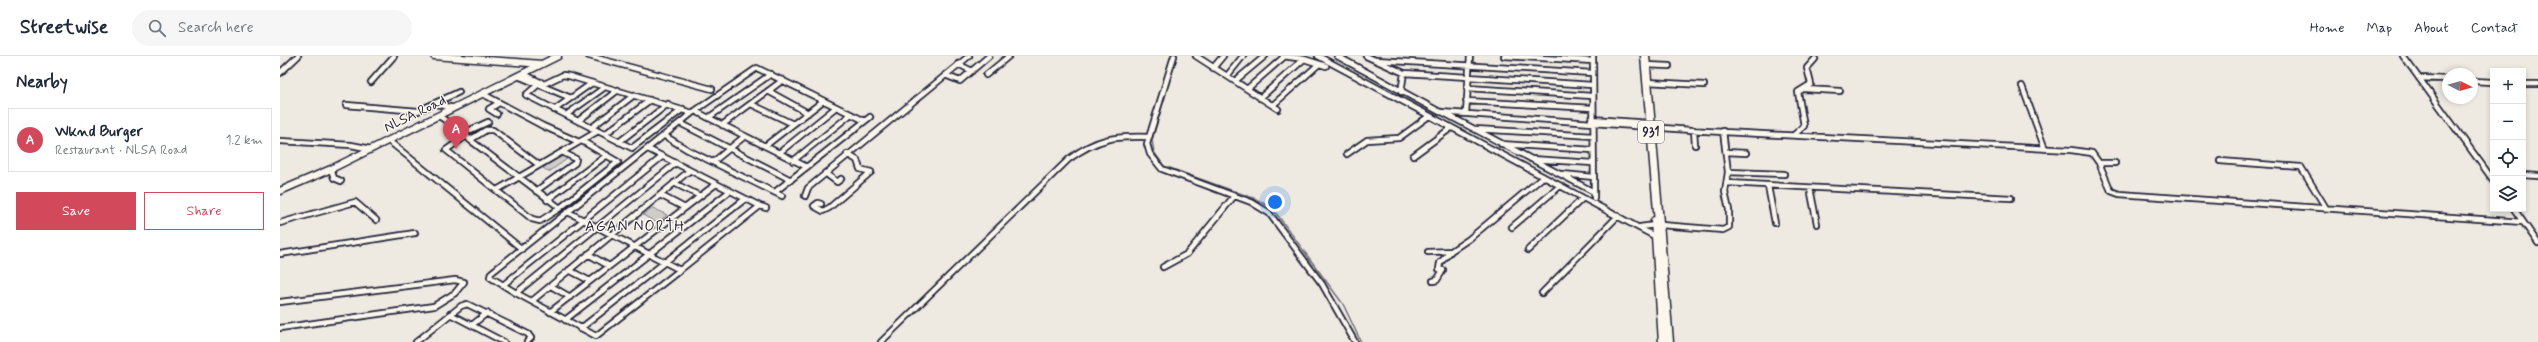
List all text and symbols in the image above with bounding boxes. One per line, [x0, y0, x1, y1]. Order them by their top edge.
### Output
search box [132, 10, 412, 46]
text: Streetwise [20, 15, 108, 40]
icon: search [146, 17, 168, 39]
text: Search here [178, 18, 254, 38]
text: Home [2310, 19, 2344, 37]
text: Map [2366, 19, 2392, 37]
text: About [2414, 19, 2449, 37]
text: Contact [2471, 19, 2518, 37]
north arrow [2442, 68, 2478, 104]
map controls [2490, 68, 2526, 212]
button: + [2490, 68, 2526, 104]
text: Nearby [16, 71, 68, 93]
street label: NLSA Road [381, 91, 449, 137]
button: − [2490, 104, 2526, 140]
pin: A [443, 116, 469, 149]
road number: 931 [1638, 121, 1664, 143]
text: Wknd Burger [55, 122, 143, 142]
text: A [26, 132, 34, 149]
text: 1.2 km [226, 132, 263, 149]
button: locate [2490, 140, 2526, 176]
text: Restaurant · NLSA Road [55, 142, 187, 159]
button: layers [2490, 176, 2526, 212]
button: Save [16, 192, 136, 230]
button: Share [144, 192, 264, 230]
your location [1265, 192, 1285, 212]
district label: AGAN NORTH [585, 217, 685, 237]

